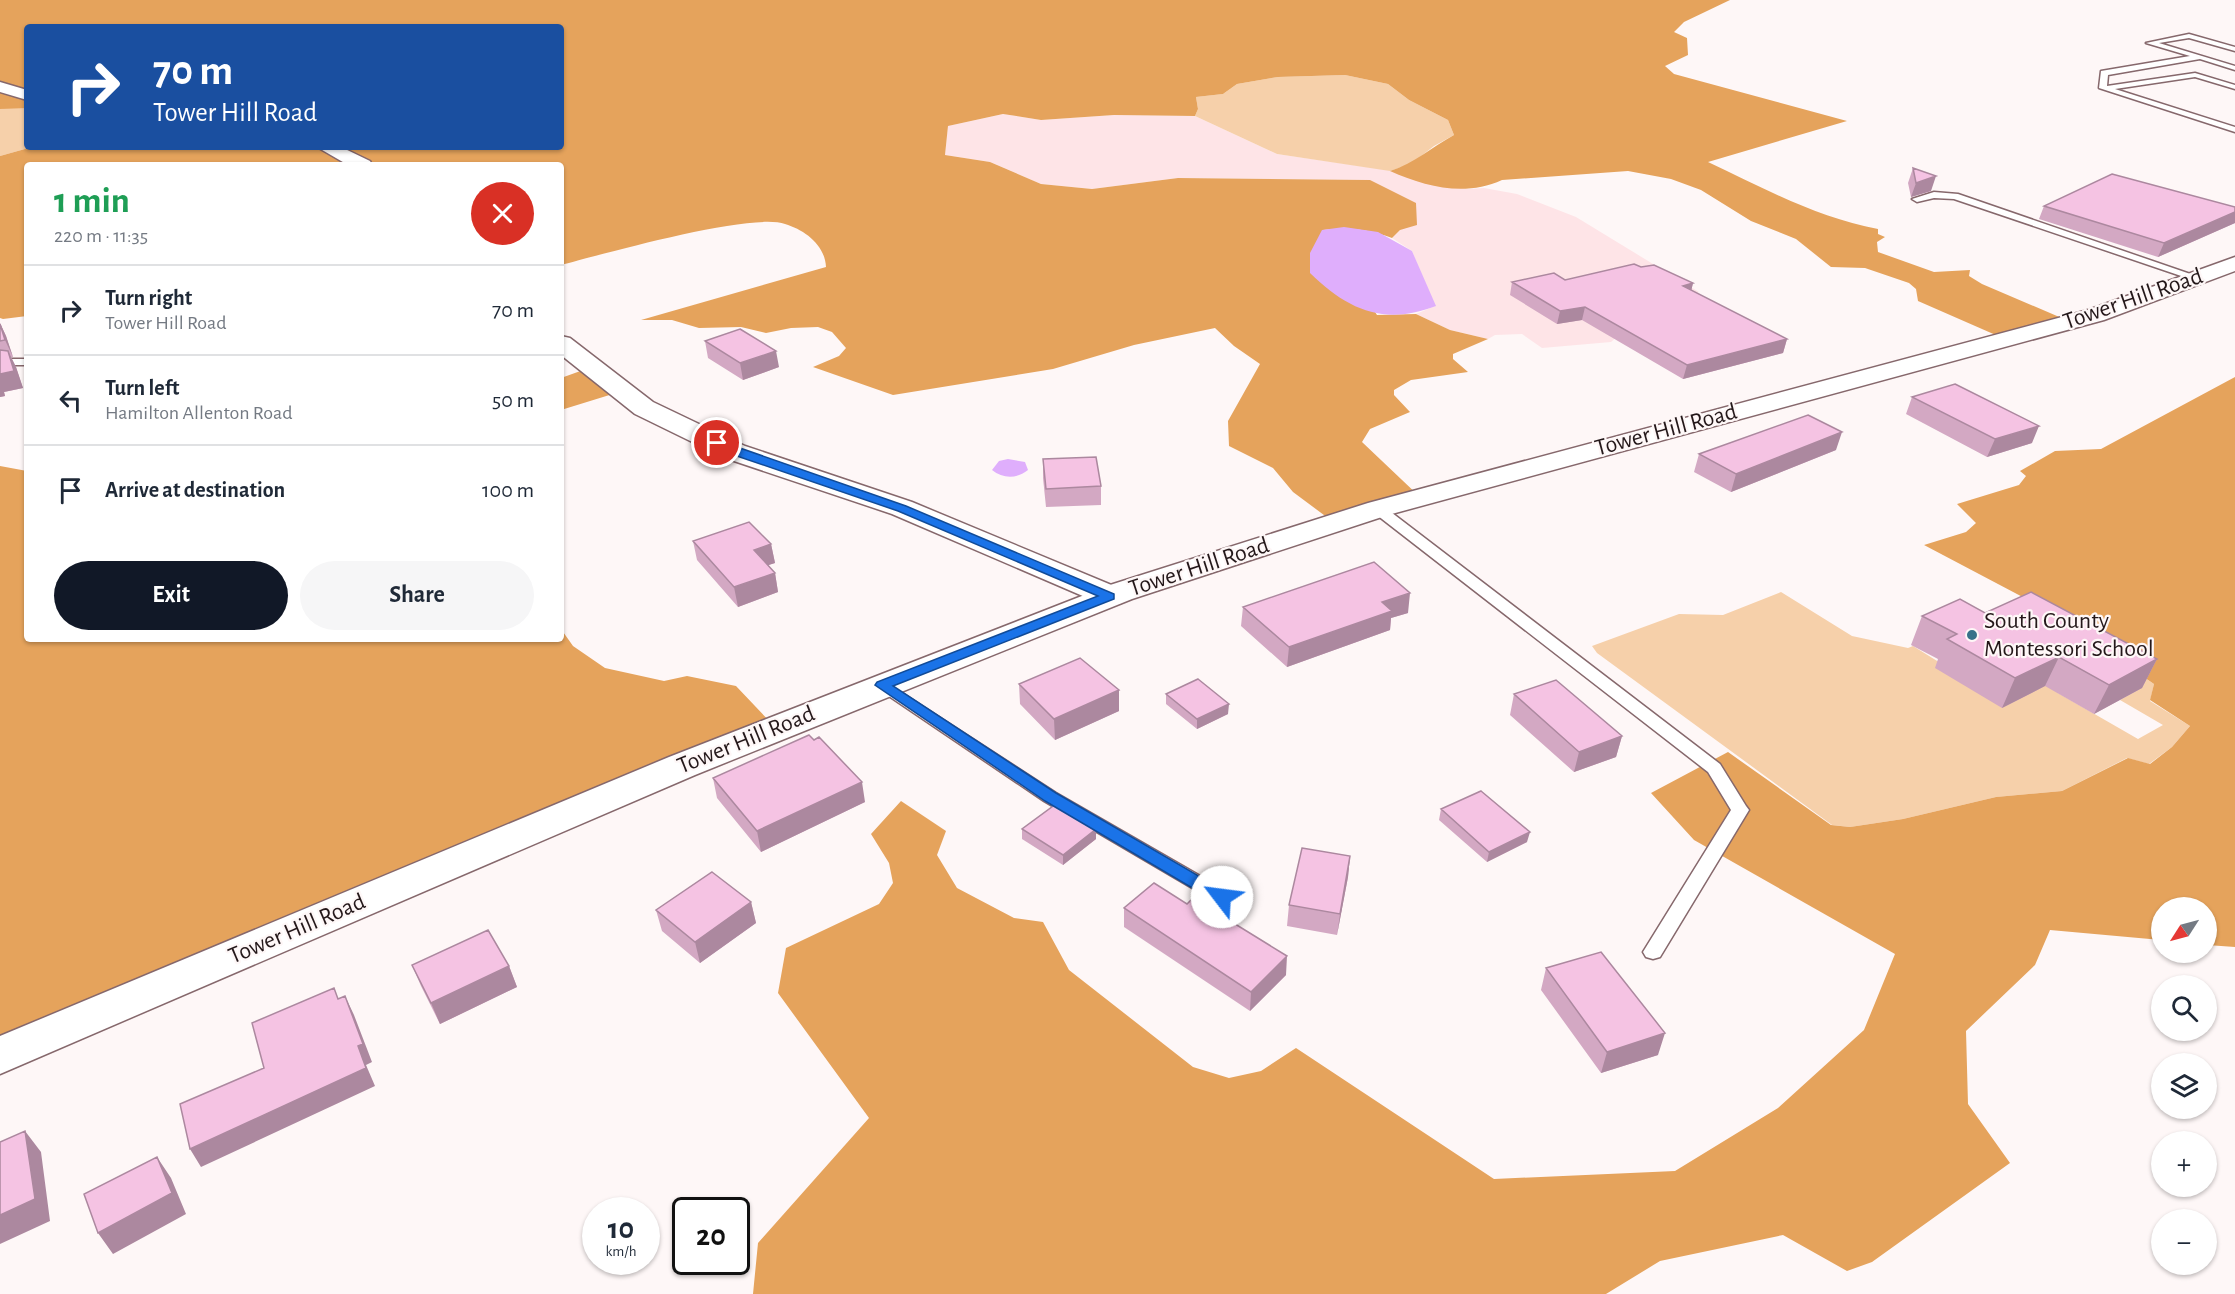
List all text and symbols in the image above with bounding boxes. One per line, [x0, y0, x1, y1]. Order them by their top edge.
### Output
icon: right [54, 48, 132, 126]
text: 70 m [153, 50, 233, 92]
text: Tower Hill Road [153, 99, 317, 126]
button: close [471, 182, 534, 245]
text: 1 min [54, 183, 130, 219]
text: 220 m · 11:35 [54, 226, 148, 246]
street label: Tower Hill Road [2060, 264, 2206, 334]
text: Turn right [105, 287, 192, 309]
icon: right [54, 294, 87, 327]
text: 70 m [492, 299, 534, 321]
text: Tower Hill Road [105, 313, 227, 333]
text: Turn left [105, 377, 179, 399]
icon: left [54, 384, 87, 417]
text: 50 m [492, 389, 534, 411]
street label: Tower Hill Road [1592, 400, 1740, 460]
text: Hamilton Allenton Road [105, 403, 293, 423]
pin [691, 417, 742, 468]
icon: arrive [700, 426, 733, 459]
icon: arrive [54, 474, 87, 507]
text: Arrive at destination [105, 479, 285, 501]
text: 100 m [482, 479, 534, 501]
street label: Tower Hill Road [1126, 533, 1272, 601]
button: Exit [54, 561, 288, 630]
button: Share [300, 561, 534, 630]
place label: South County Montessori School [1984, 609, 2154, 661]
marker: South County Montessori School [1965, 628, 1979, 642]
street label: Tower Hill Road [674, 702, 818, 778]
position arrow [1190, 865, 1254, 929]
street label: Tower Hill Road [225, 889, 369, 969]
north arrow [2151, 897, 2217, 963]
map controls [2151, 897, 2217, 1275]
button: search [2151, 975, 2217, 1041]
button: layers [2151, 1053, 2217, 1119]
button: + [2151, 1131, 2217, 1197]
speed limit sign: 20 [672, 1197, 750, 1275]
button: − [2151, 1209, 2217, 1275]
text: 10 [608, 1214, 634, 1244]
text: km/h [606, 1244, 636, 1259]

